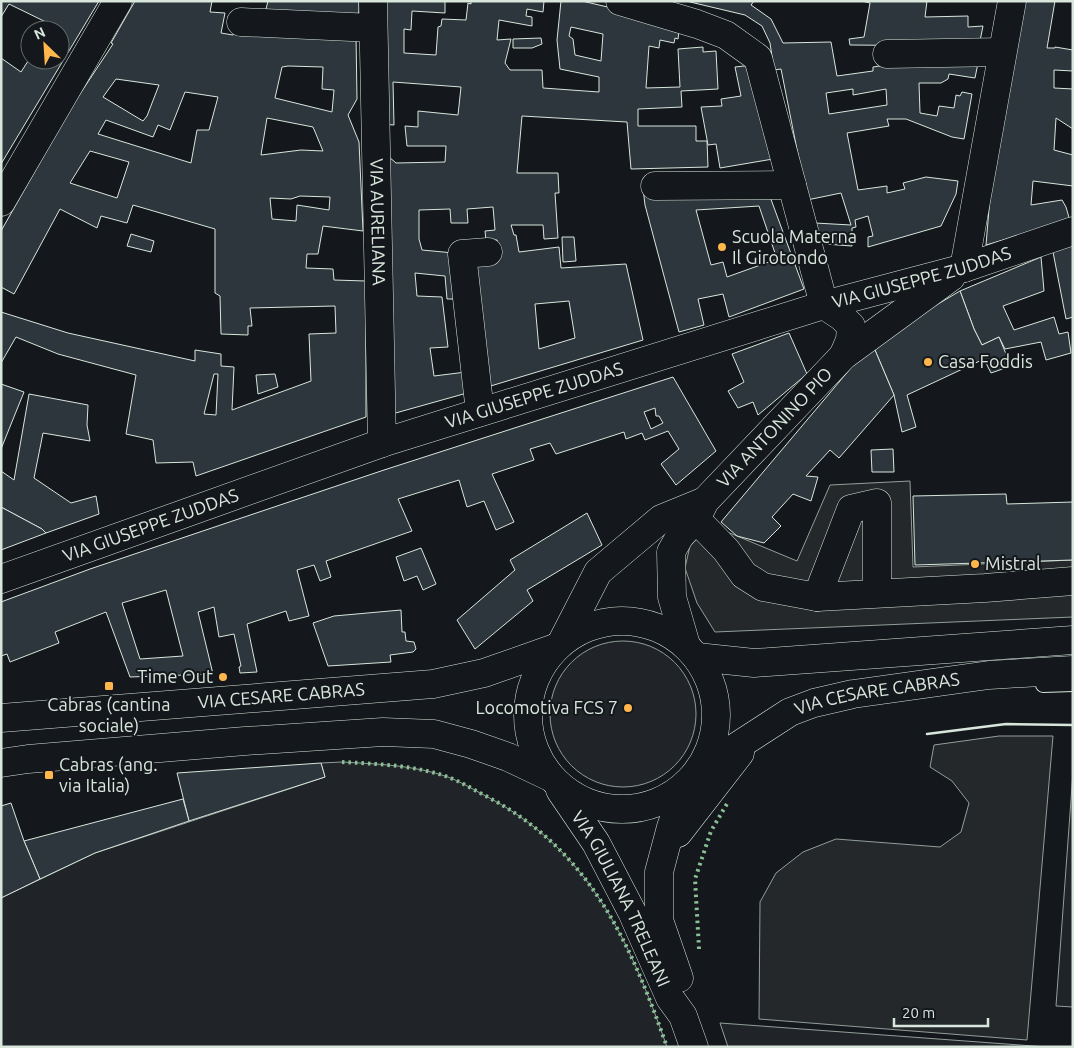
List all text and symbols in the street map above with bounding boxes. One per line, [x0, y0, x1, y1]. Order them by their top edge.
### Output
north arrow [20, 20, 70, 70]
text: N [31, 24, 48, 43]
street label: VIA AURELIANA [367, 158, 390, 286]
place label: Scuola Materna Il Girotondo [732, 226, 857, 267]
marker: Scuola Materna Il Girotondo [716, 241, 728, 253]
street label: VIA GIUSEPPE ZUDDAS [830, 242, 1013, 311]
place label: Casa Foddis [938, 351, 1033, 371]
marker: Casa Foddis [922, 356, 934, 368]
street label: VIA GIUSEPPE ZUDDAS [443, 357, 625, 432]
street label: VIA ANTONINO PIO [712, 363, 836, 491]
street label: VIA GIUSEPPE ZUDDAS [60, 484, 241, 565]
place label: Mistral [985, 553, 1041, 573]
marker: Mistral [969, 558, 981, 570]
place label: Time Out [137, 666, 213, 686]
street label: VIA CESARE CABRAS [792, 668, 961, 718]
marker: Time Out [217, 671, 229, 683]
street label: VIA CESARE CABRAS [197, 678, 365, 711]
marker: Cabras (cantina sociale) [103, 680, 115, 692]
place label: Cabras (cantina sociale) [47, 694, 171, 736]
place label: Locomotiva FCS 7 [475, 697, 618, 717]
marker: Locomotiva FCS 7 [622, 702, 634, 714]
place label: Cabras (ang. via Italia) [59, 754, 158, 796]
marker: Cabras (ang. via Italia) [43, 769, 55, 781]
street label: VIA GIULIANA TRELEANI [568, 807, 675, 989]
scale bar [894, 996, 988, 1028]
text: 20 m [902, 1004, 935, 1021]

